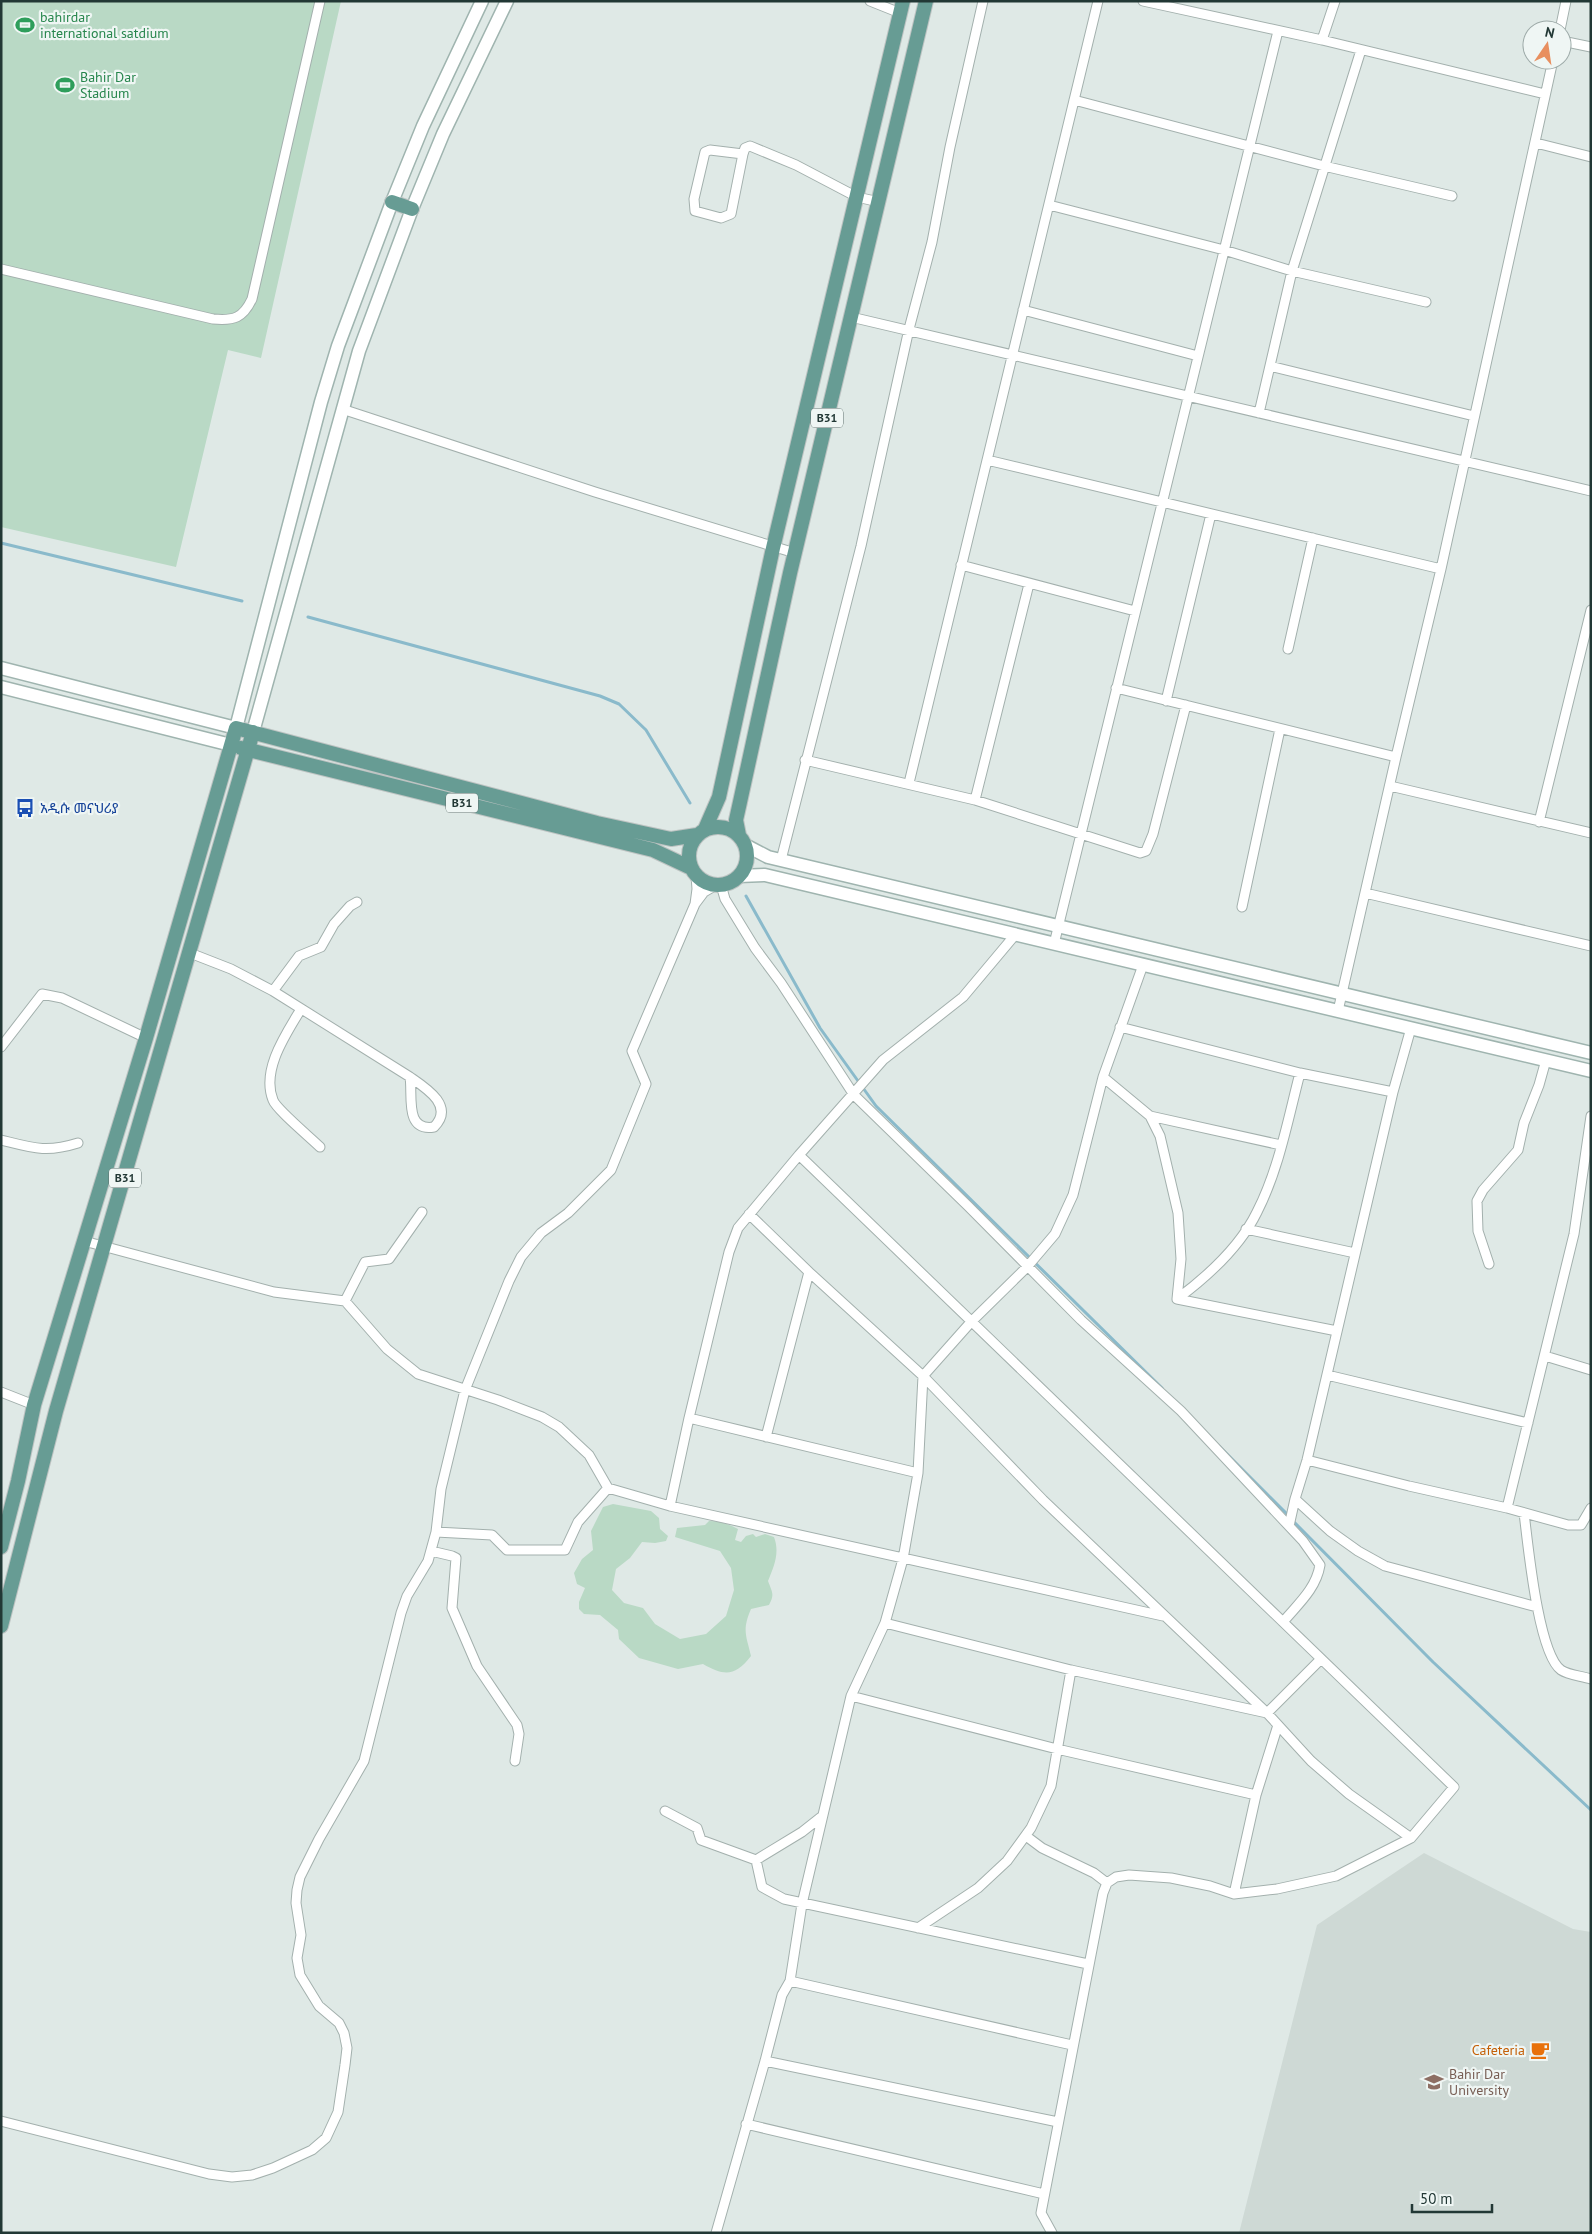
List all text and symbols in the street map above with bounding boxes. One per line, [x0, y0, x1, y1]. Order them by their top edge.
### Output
place label: bahirdar international satdium [40, 8, 169, 42]
sports icon: bahirdar international satdium [14, 14, 36, 36]
north arrow [1522, 20, 1572, 70]
text: N [1543, 23, 1556, 42]
place label: Bahir Dar Stadium [80, 68, 136, 102]
sports icon: Bahir Dar Stadium [54, 74, 76, 96]
road number: B31 [811, 408, 843, 428]
road number: B31 [446, 794, 478, 812]
bus stop icon: አዲሱ መናህሪያ [14, 797, 36, 819]
place label: አዲሱ መናህሪያ [40, 799, 119, 817]
road number: B31 [109, 1168, 141, 1188]
cafe icon: Cafeteria [1529, 2039, 1551, 2061]
place label: Cafeteria [1472, 2041, 1525, 2059]
place label: Bahir Dar University [1449, 2065, 1509, 2099]
school or university icon: Bahir Dar University [1423, 2071, 1445, 2093]
scale bar [1412, 2182, 1492, 2214]
text: 50 m [1420, 2189, 1453, 2208]

